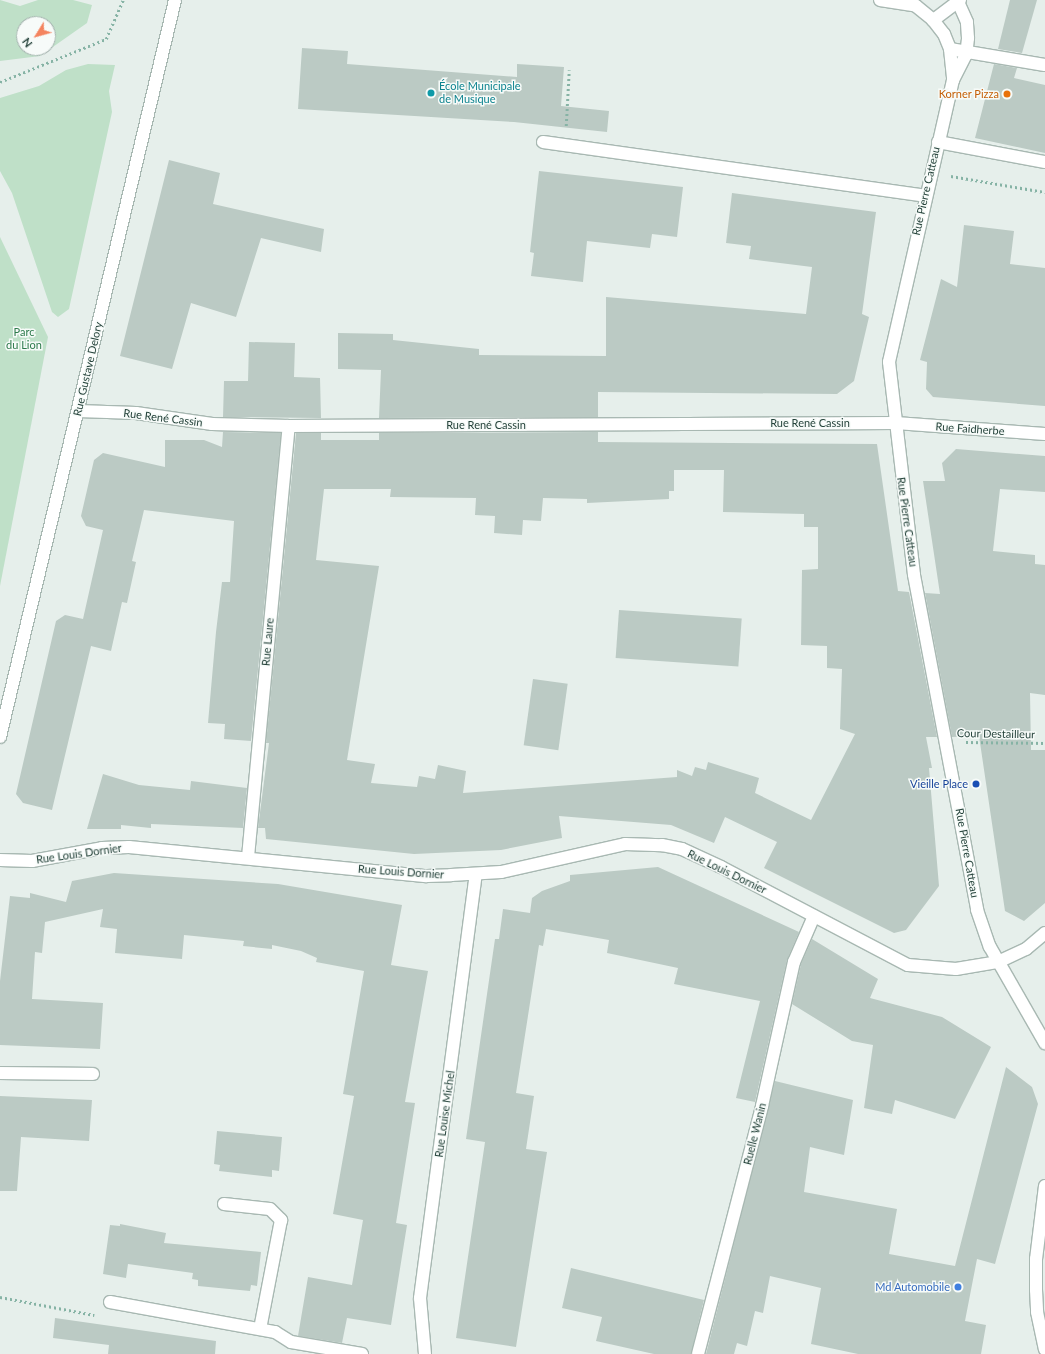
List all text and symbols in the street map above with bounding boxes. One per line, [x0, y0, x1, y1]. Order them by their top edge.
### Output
north arrow [16, 16, 56, 56]
text: N [19, 36, 35, 50]
place label: École Municipale de Musique [439, 80, 521, 106]
place label: Korner Pizza [939, 87, 999, 101]
marker: École Municipale de Musique [426, 88, 436, 98]
marker: Korner Pizza [1002, 89, 1012, 99]
street label: Rue Pierre Catteau [909, 145, 943, 237]
street label: Rue Gustave Delory [71, 321, 105, 417]
park label: Parc du Lion [6, 326, 42, 352]
street label: Rue René Cassin [123, 407, 203, 429]
street label: Rue René Cassin [770, 416, 850, 430]
street label: Rue René Cassin [446, 418, 526, 432]
street label: Rue Faidherbe [935, 420, 1005, 438]
street label: Rue Pierre Catteau [894, 476, 920, 568]
street label: Rue Laure [259, 617, 277, 667]
street label: Cour Destailleur [957, 727, 1035, 741]
place label: Vieille Place [910, 777, 968, 791]
marker: Vieille Place [971, 779, 981, 789]
street label: Rue Pierre Catteau [953, 807, 981, 899]
street label: Rue Louis Dornier [35, 841, 123, 867]
street label: Rue Louis Dornier [685, 847, 769, 897]
street label: Rue Louis Dornier [357, 862, 445, 882]
street label: Rue Louise Michel [432, 1070, 458, 1158]
street label: Ruelle Wanin [741, 1102, 769, 1166]
place label: Md Automobile [875, 1280, 950, 1294]
marker: Md Automobile [953, 1282, 963, 1292]

